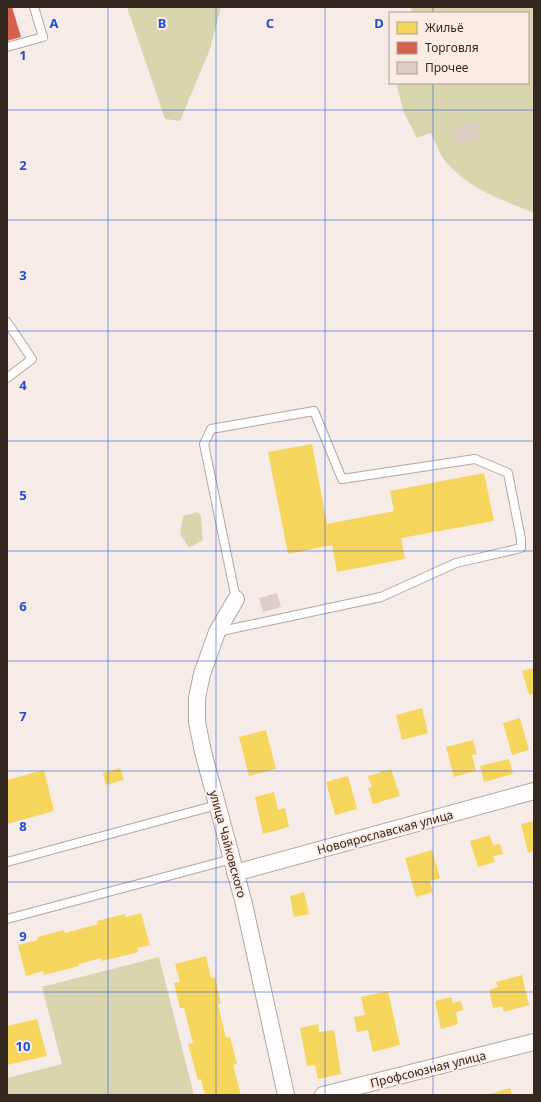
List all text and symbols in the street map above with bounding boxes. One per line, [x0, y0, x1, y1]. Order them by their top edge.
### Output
legend [389, 12, 529, 84]
text: A [50, 14, 59, 32]
text: B [158, 14, 166, 32]
text: C [266, 14, 274, 32]
text: D [374, 14, 384, 32]
text: Жильё [425, 19, 464, 36]
text: Торговля [425, 39, 479, 56]
text: 1 [19, 46, 27, 64]
text: Прочее [425, 59, 469, 76]
text: 2 [19, 156, 27, 174]
text: 3 [19, 266, 27, 284]
text: 4 [19, 376, 27, 394]
text: 5 [19, 486, 27, 504]
text: 6 [19, 597, 27, 615]
text: 7 [19, 707, 27, 725]
street label: улица Чайковского [205, 788, 251, 900]
street label: Новоярославская улица [315, 806, 455, 858]
text: 8 [19, 817, 27, 835]
text: 9 [19, 927, 27, 945]
text: 10 [16, 1037, 30, 1055]
street label: Профсоюзная улица [368, 1046, 488, 1092]

